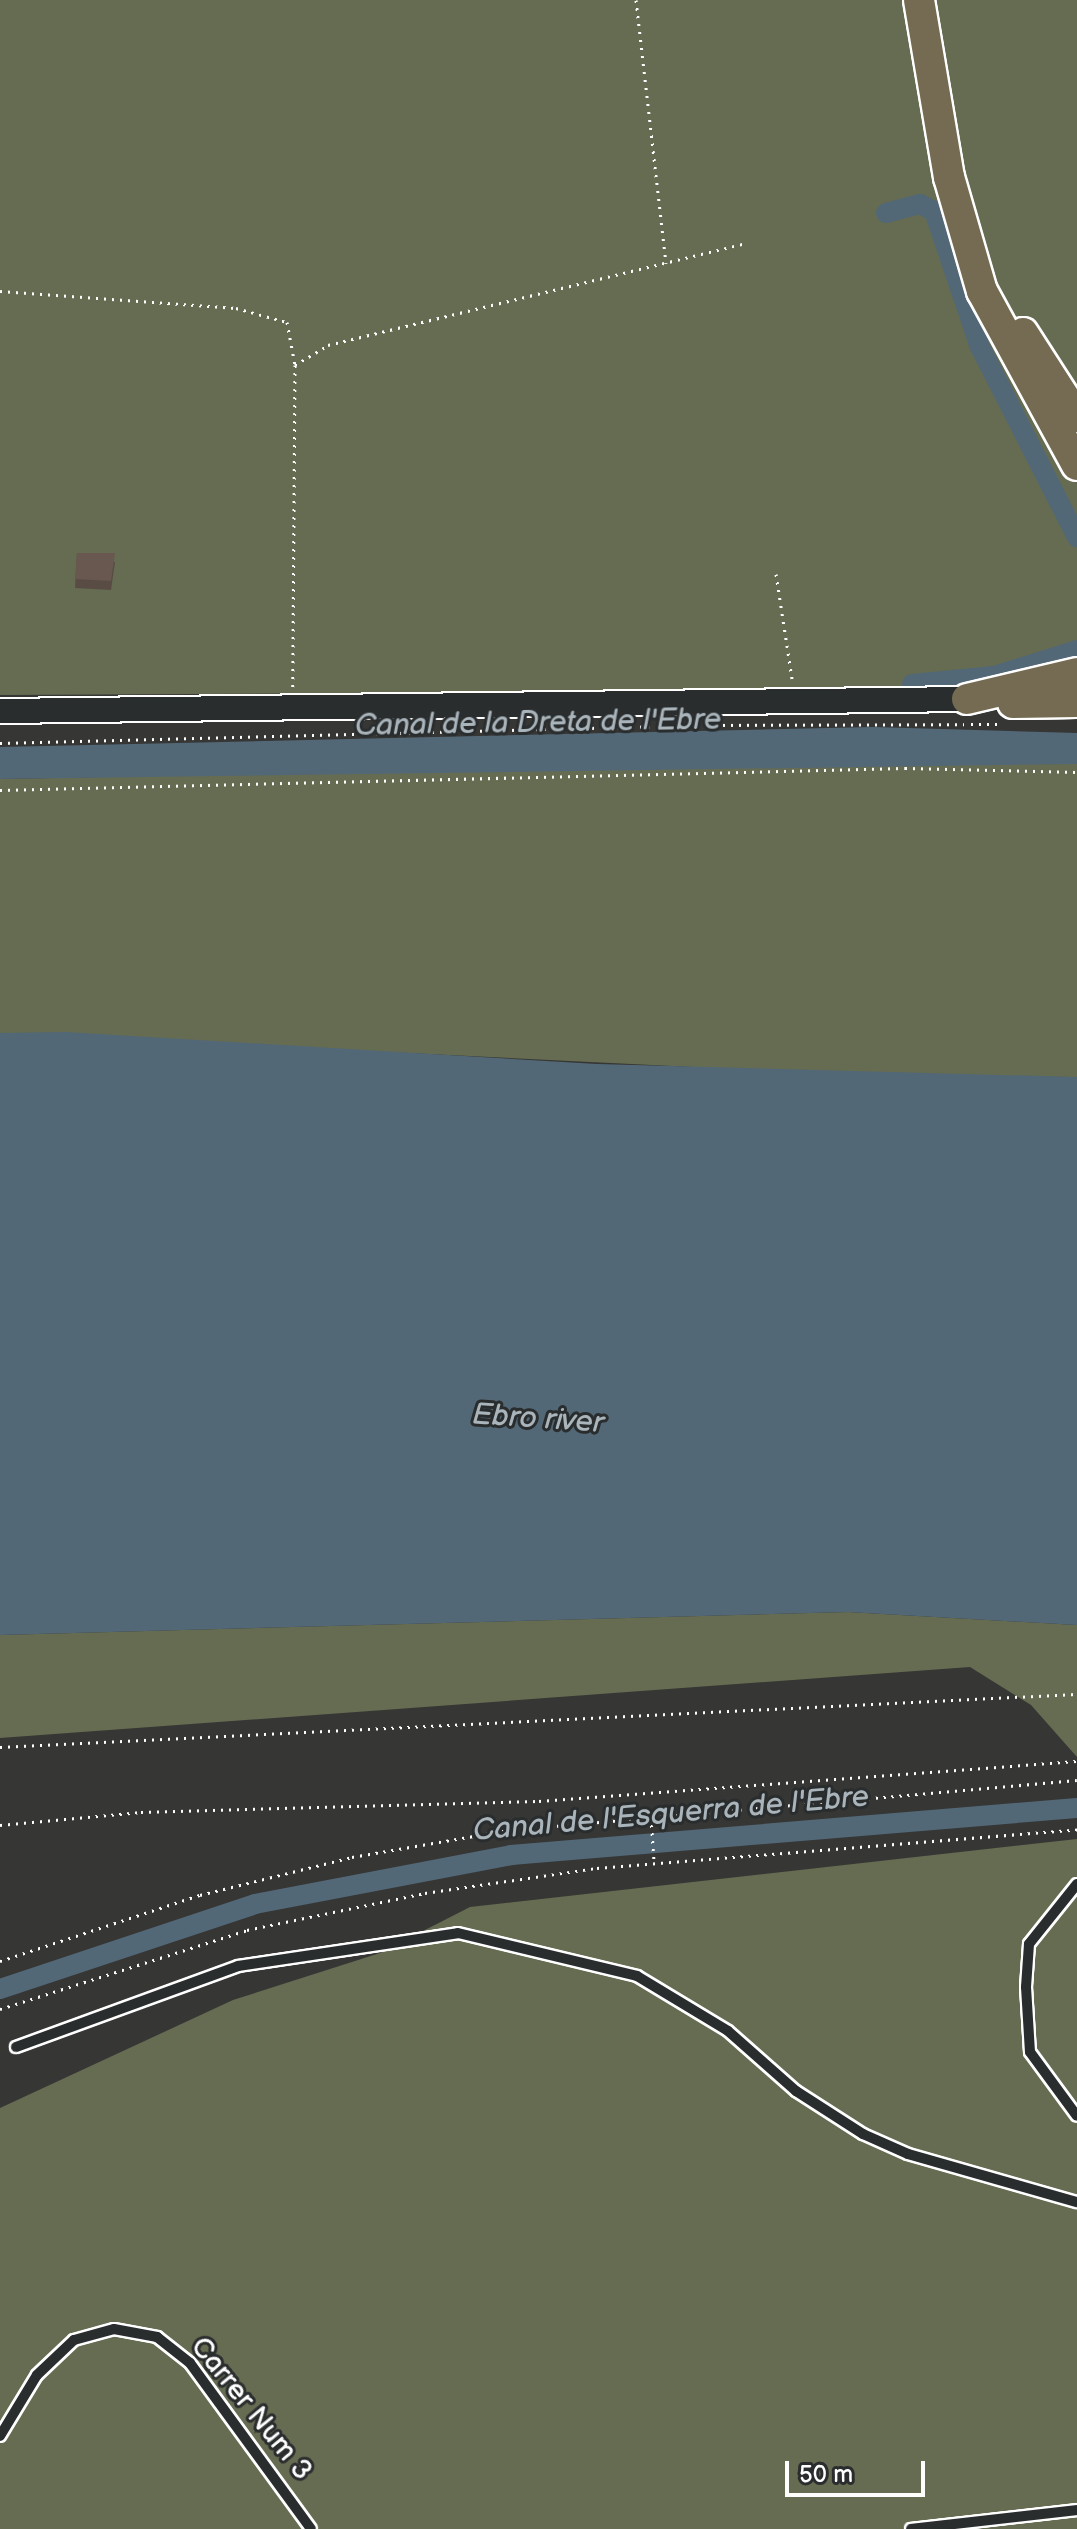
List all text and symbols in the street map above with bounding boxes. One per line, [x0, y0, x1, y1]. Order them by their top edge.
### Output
water label: Canal de la Dreta de l'Ebre [355, 702, 721, 744]
water label: Ebro river [471, 1396, 605, 1442]
water label: Canal de l'Esquerra de l'Ebre [472, 1779, 870, 1849]
street label: Carrer Num 3 [183, 2331, 319, 2487]
scale bar [789, 2445, 929, 2495]
text: 50 m [799, 2460, 853, 2489]

